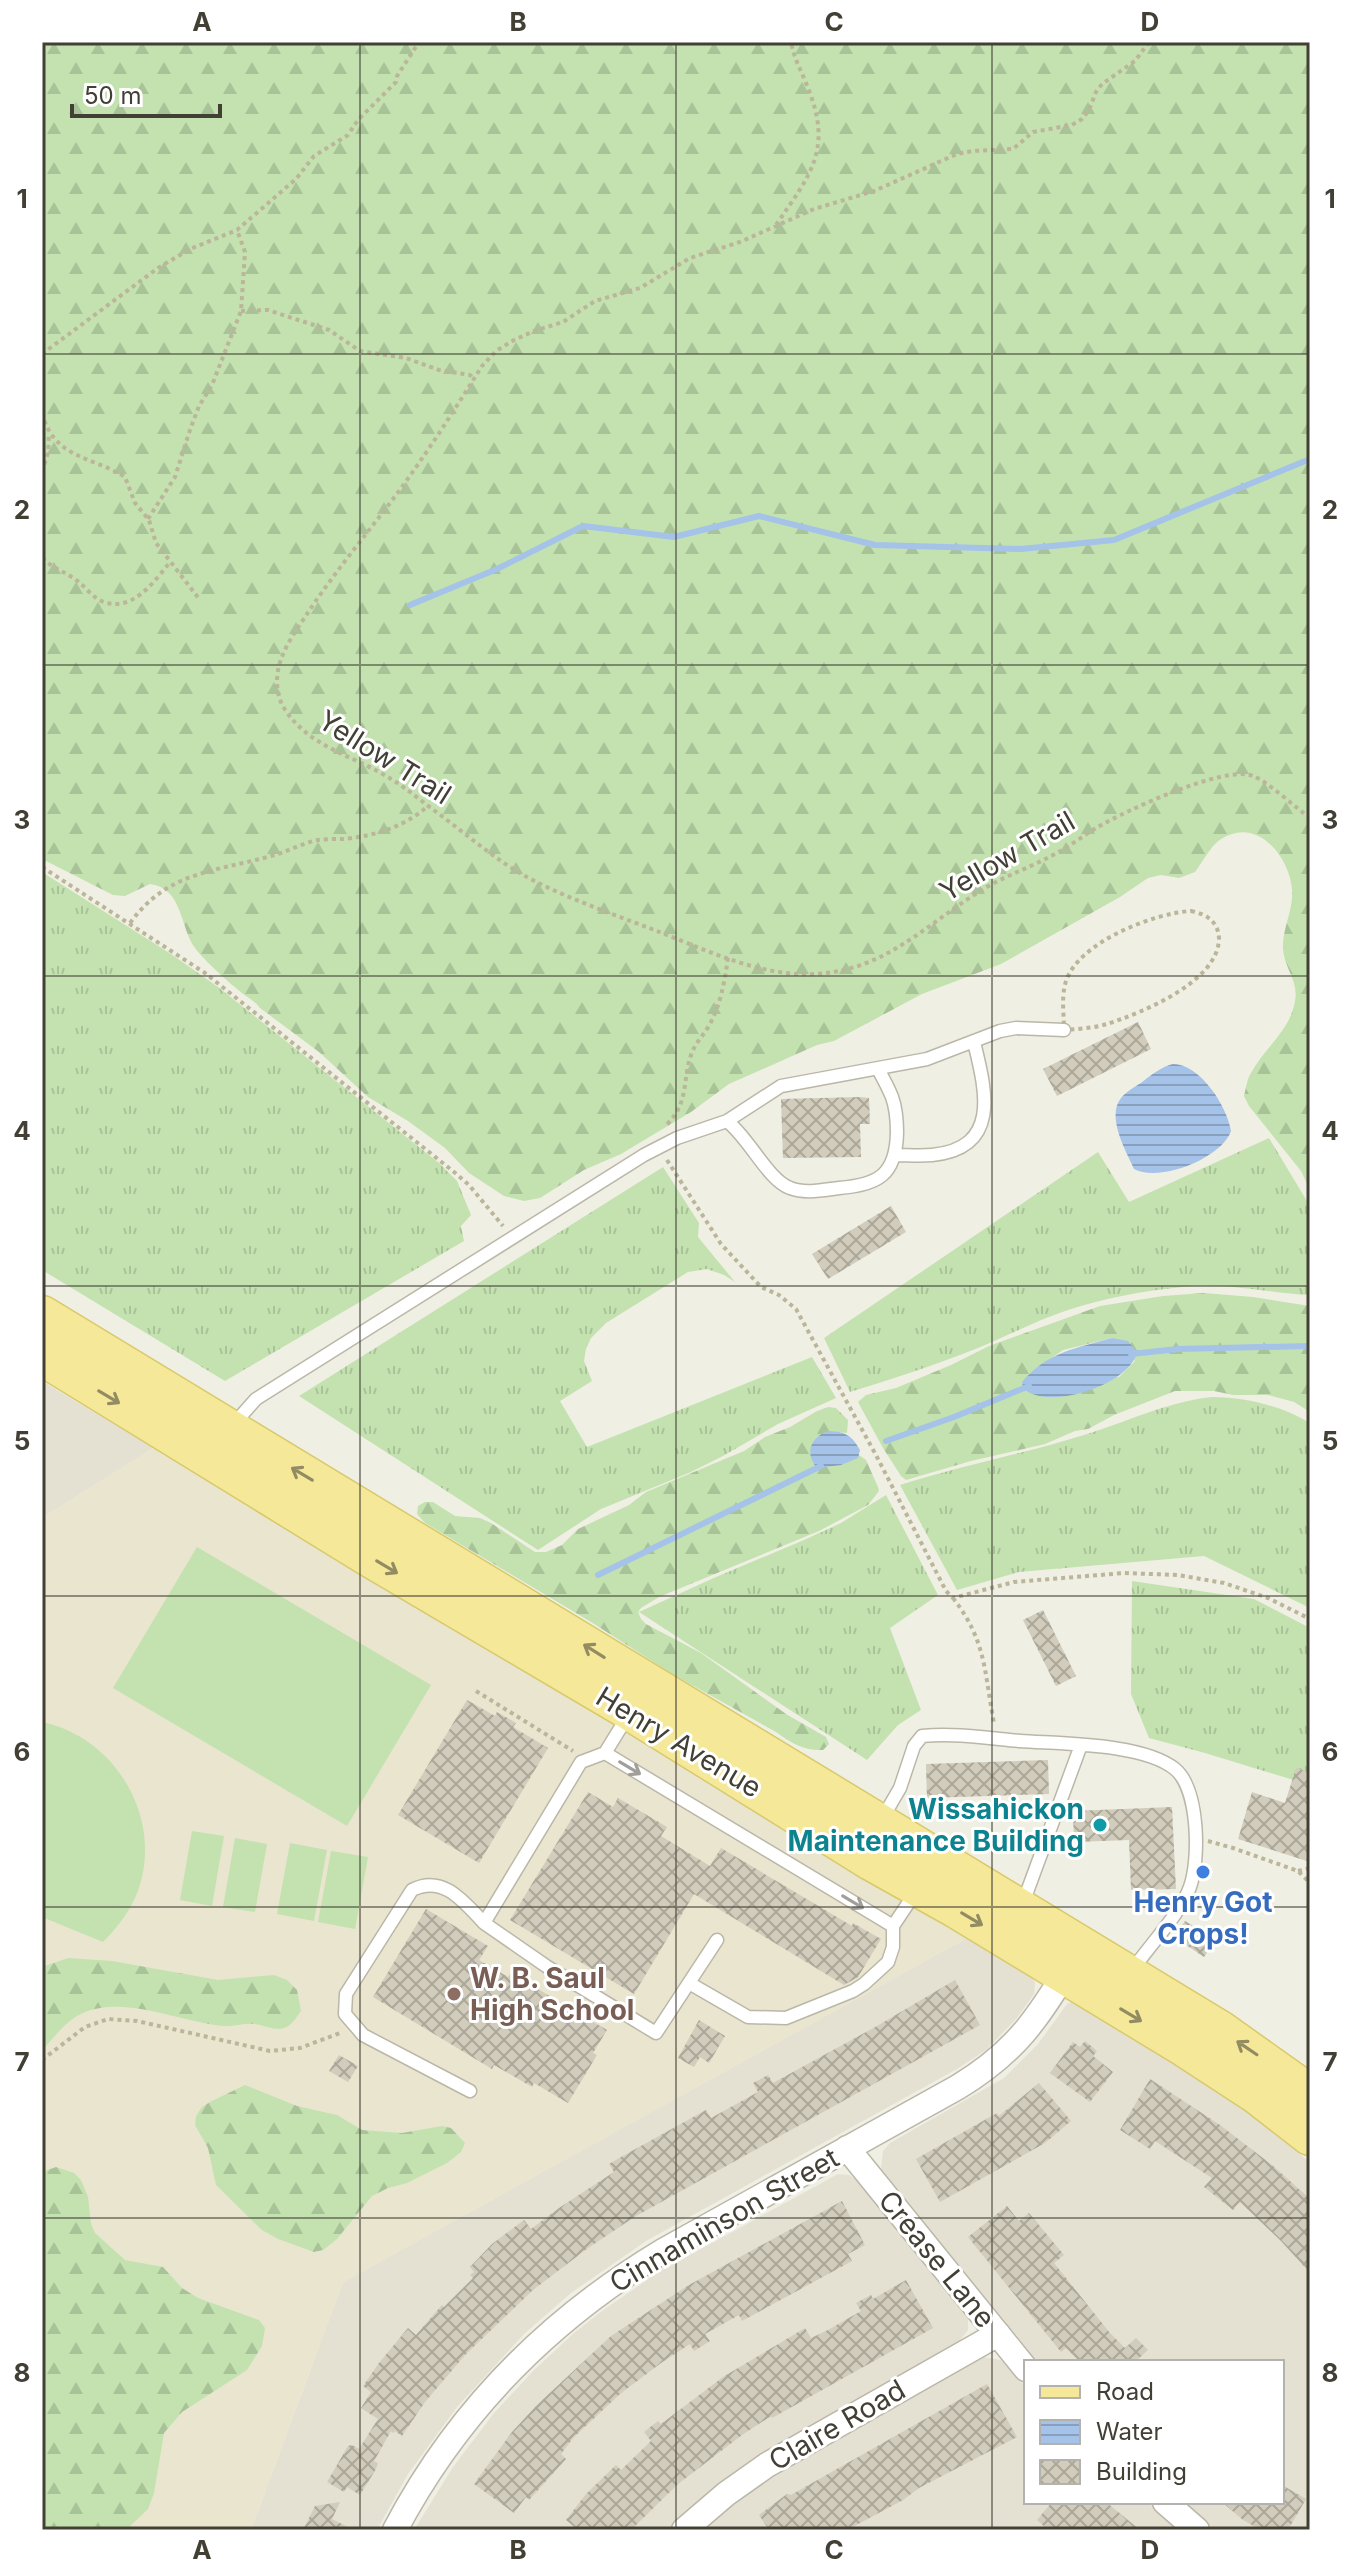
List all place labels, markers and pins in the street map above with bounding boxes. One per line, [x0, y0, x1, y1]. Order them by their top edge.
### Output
place label: Wissahickon Maintenance Building [788, 1792, 1084, 1858]
marker: Wissahickon Maintenance Building [1091, 1816, 1109, 1834]
marker: Henry Got Crops! [1194, 1863, 1212, 1881]
place label: Henry Got Crops! [1134, 1885, 1272, 1951]
place label: W. B. Saul High School [470, 1961, 634, 2027]
marker: W. B. Saul High School [445, 1985, 463, 2003]

